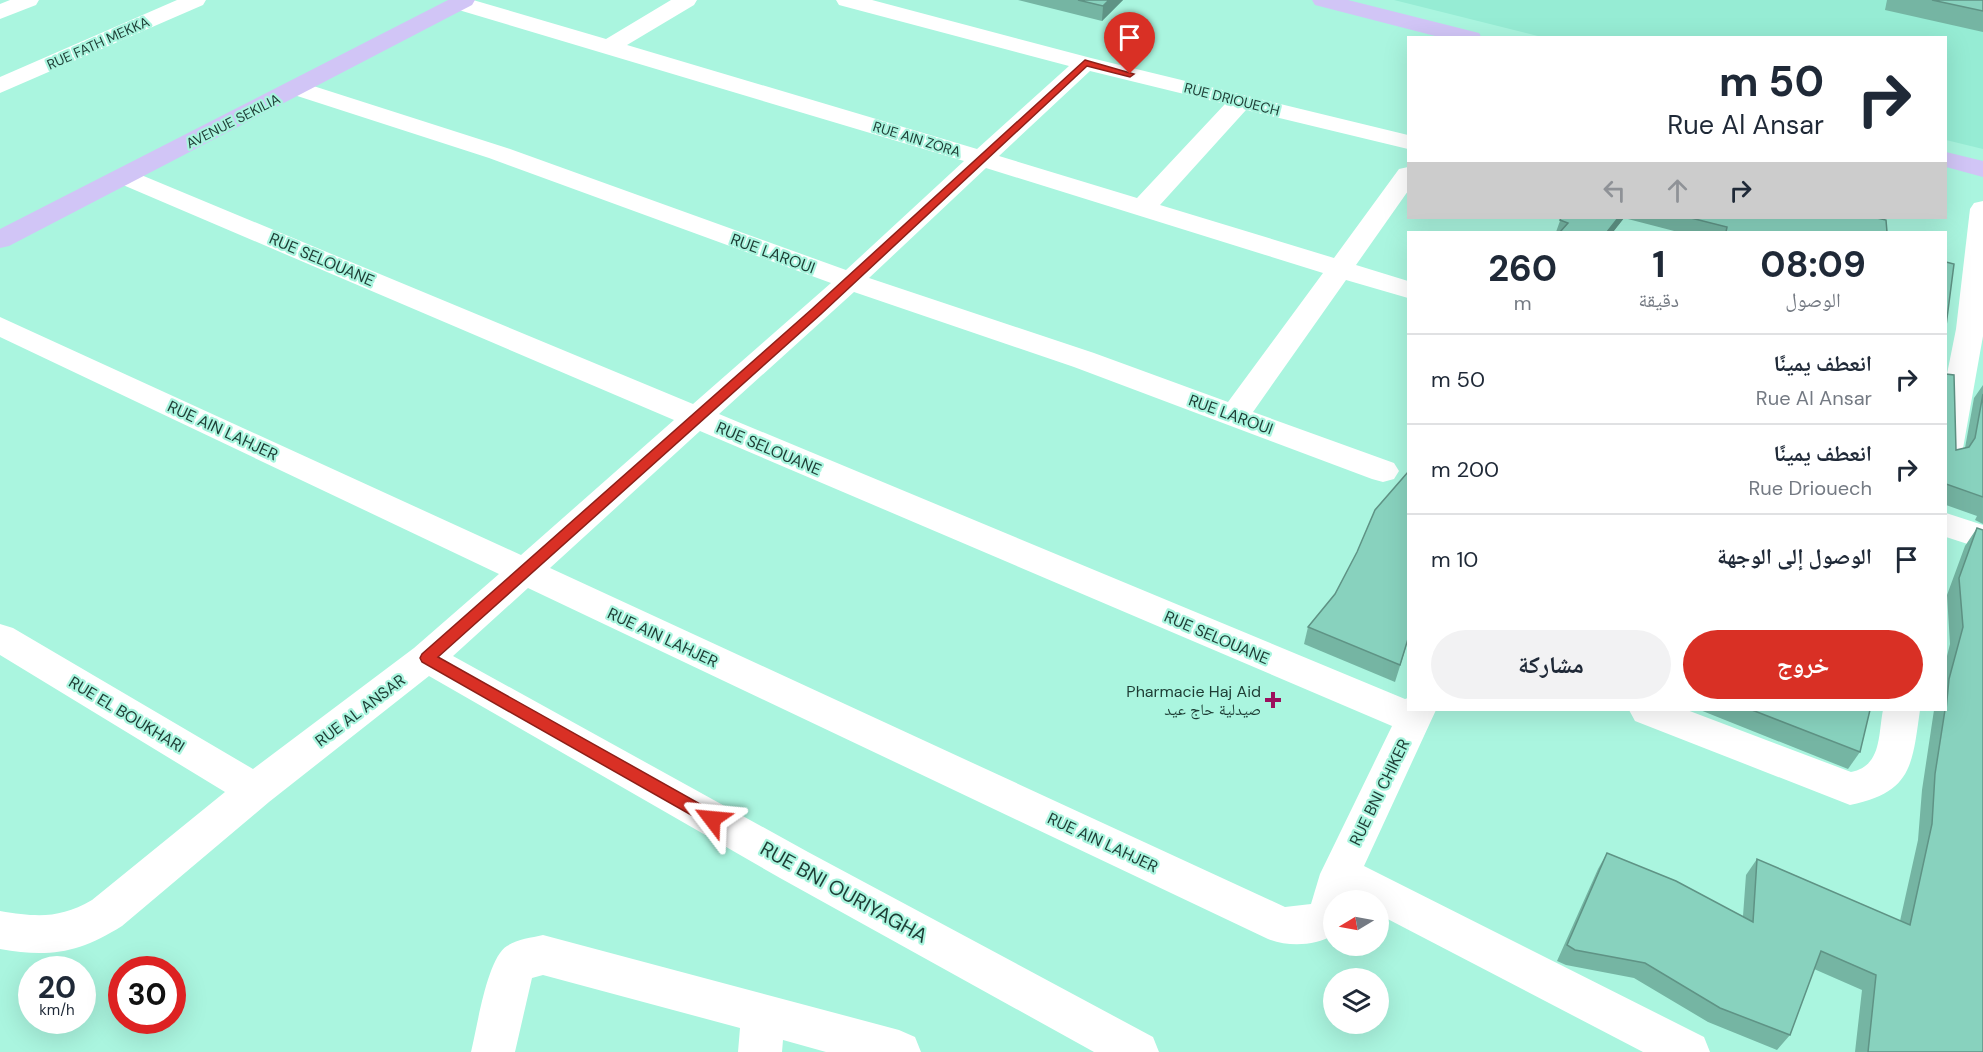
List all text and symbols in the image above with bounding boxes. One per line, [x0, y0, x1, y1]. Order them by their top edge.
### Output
street label: RUE FATH MEKKA [44, 12, 152, 74]
pin [1104, 12, 1155, 74]
icon: arrive [1113, 21, 1146, 54]
text: 50 m [1719, 54, 1824, 109]
icon: right [1845, 60, 1923, 138]
street label: RUE DRIOUECH [1182, 78, 1282, 120]
street label: AVENUE SEKILIA [183, 90, 283, 152]
text: Rue Al Ansar [1667, 107, 1824, 142]
street label: RUE AIN ZORA [871, 117, 963, 161]
icon: left [1598, 174, 1631, 207]
icon: ahead [1661, 174, 1694, 207]
icon: right [1724, 174, 1757, 207]
street label: RUE SELOUANE [266, 228, 378, 291]
street label: RUE LAROUI [728, 228, 818, 278]
text: 1 [1652, 241, 1665, 288]
text: 08:09 [1760, 241, 1866, 288]
text: 260 [1488, 245, 1557, 292]
text: دقيقة [1638, 287, 1679, 313]
text: الوصول [1785, 287, 1841, 313]
text: m [1514, 290, 1532, 316]
text: انعطف يمينًا [1774, 349, 1872, 378]
icon: right [1890, 363, 1923, 396]
text: 50 m [1431, 365, 1485, 394]
text: Rue Al Ansar [1756, 385, 1872, 411]
street label: RUE LAROUI [1186, 389, 1276, 439]
street label: RUE AIN LAHJER [164, 396, 281, 465]
street label: RUE SELOUANE [713, 417, 825, 480]
text: انعطف يمينًا [1774, 439, 1872, 468]
icon: right [1890, 453, 1923, 486]
text: 200 m [1431, 455, 1499, 484]
text: Rue Driouech [1748, 475, 1872, 501]
text: الوصول إلى الوجهة [1717, 542, 1872, 571]
icon: arrive [1890, 543, 1923, 576]
text: 10 m [1431, 545, 1478, 574]
street label: RUE AIN LAHJER [604, 603, 721, 672]
street label: RUE SELOUANE [1161, 606, 1273, 669]
button: مشاركة [1431, 630, 1671, 699]
button: خروج [1683, 630, 1923, 699]
street label: RUE AL ANSAR [311, 670, 410, 751]
street label: RUE EL BOUKHARI [65, 672, 189, 757]
place label: Pharmacie Haj Aid صيدلية حاج عيد [1126, 681, 1261, 720]
marker: Pharmacie Haj Aid صيدلية حاج عيد [1266, 693, 1280, 707]
street label: RUE BNI CHIKER [1345, 735, 1414, 849]
position arrow [680, 787, 744, 851]
street label: RUE AIN LAHJER [1044, 808, 1161, 877]
street label: RUE BNI OURIYAGHA [756, 835, 932, 949]
north arrow [1323, 890, 1389, 956]
map controls [1323, 890, 1389, 1034]
speed limit sign: 30 [108, 956, 186, 1034]
text: 20 [38, 968, 76, 1007]
button: layers [1323, 968, 1389, 1034]
text: km/h [39, 1000, 75, 1020]

